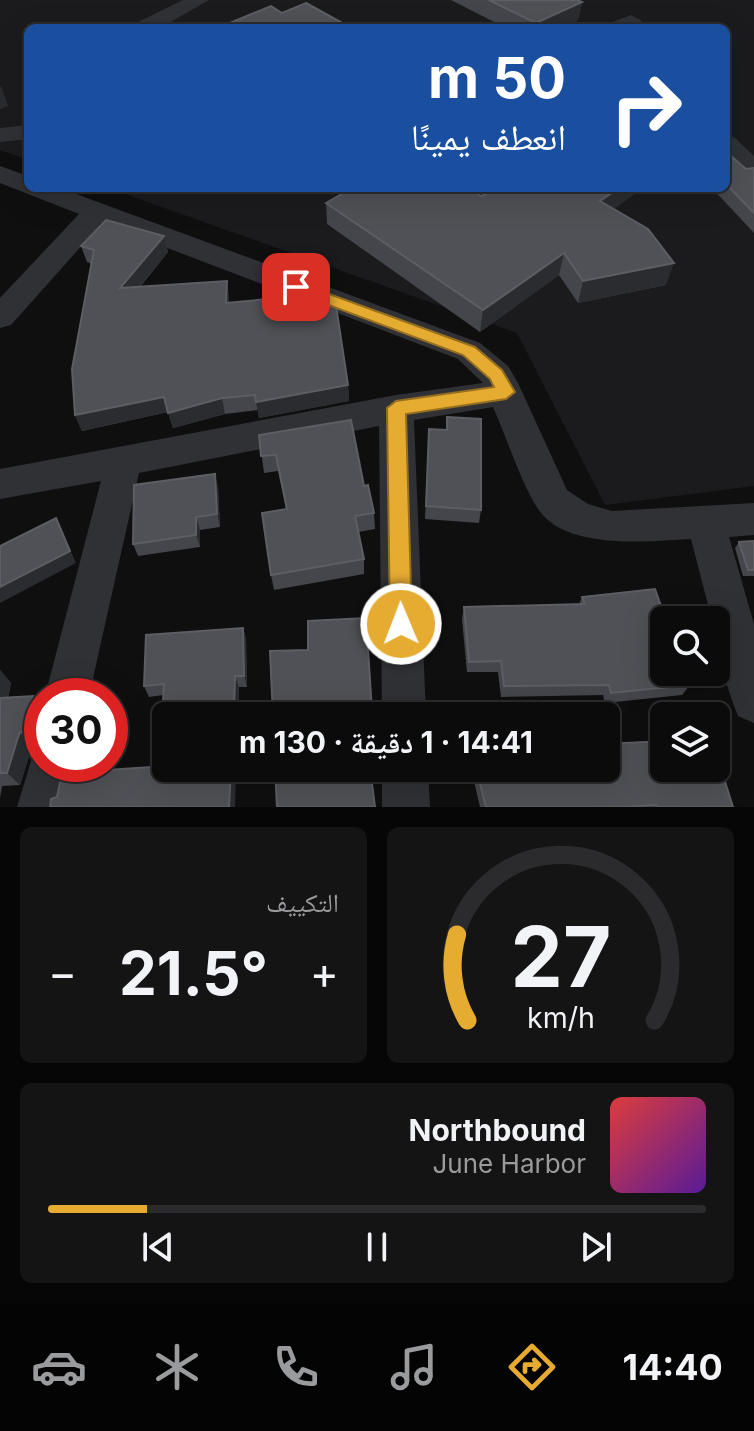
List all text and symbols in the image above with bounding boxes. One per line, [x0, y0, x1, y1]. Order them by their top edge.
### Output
text: 50 m [428, 44, 566, 112]
icon: right [594, 56, 698, 160]
text: انعطف يمينًا [411, 115, 566, 159]
pin [262, 253, 330, 321]
icon: arrive [274, 265, 318, 309]
position arrow [359, 582, 443, 666]
map controls [650, 606, 730, 782]
button: search [650, 606, 730, 686]
speed limit sign: 30 [24, 678, 128, 782]
button: layers [650, 702, 730, 782]
text: 14:41 · 1 دقيقة · 130 m [239, 724, 533, 760]
text: التكييف [266, 887, 339, 918]
text: 27 [510, 906, 611, 1007]
text: 21.5° [119, 937, 268, 1009]
text: − [48, 946, 77, 1000]
text: + [310, 946, 339, 1000]
text: km/h [527, 1000, 594, 1035]
text: Northbound [409, 1112, 586, 1148]
text: June Harbor [433, 1148, 586, 1179]
icon: previous [136, 1225, 180, 1269]
icon: pause [355, 1225, 399, 1269]
icon: next [574, 1225, 618, 1269]
icon: car [31, 1339, 87, 1395]
icon: climate [149, 1339, 205, 1395]
icon: phone [268, 1339, 324, 1395]
icon: music [386, 1339, 442, 1395]
icon: directions [504, 1339, 560, 1395]
text: 14:40 [622, 1345, 723, 1389]

